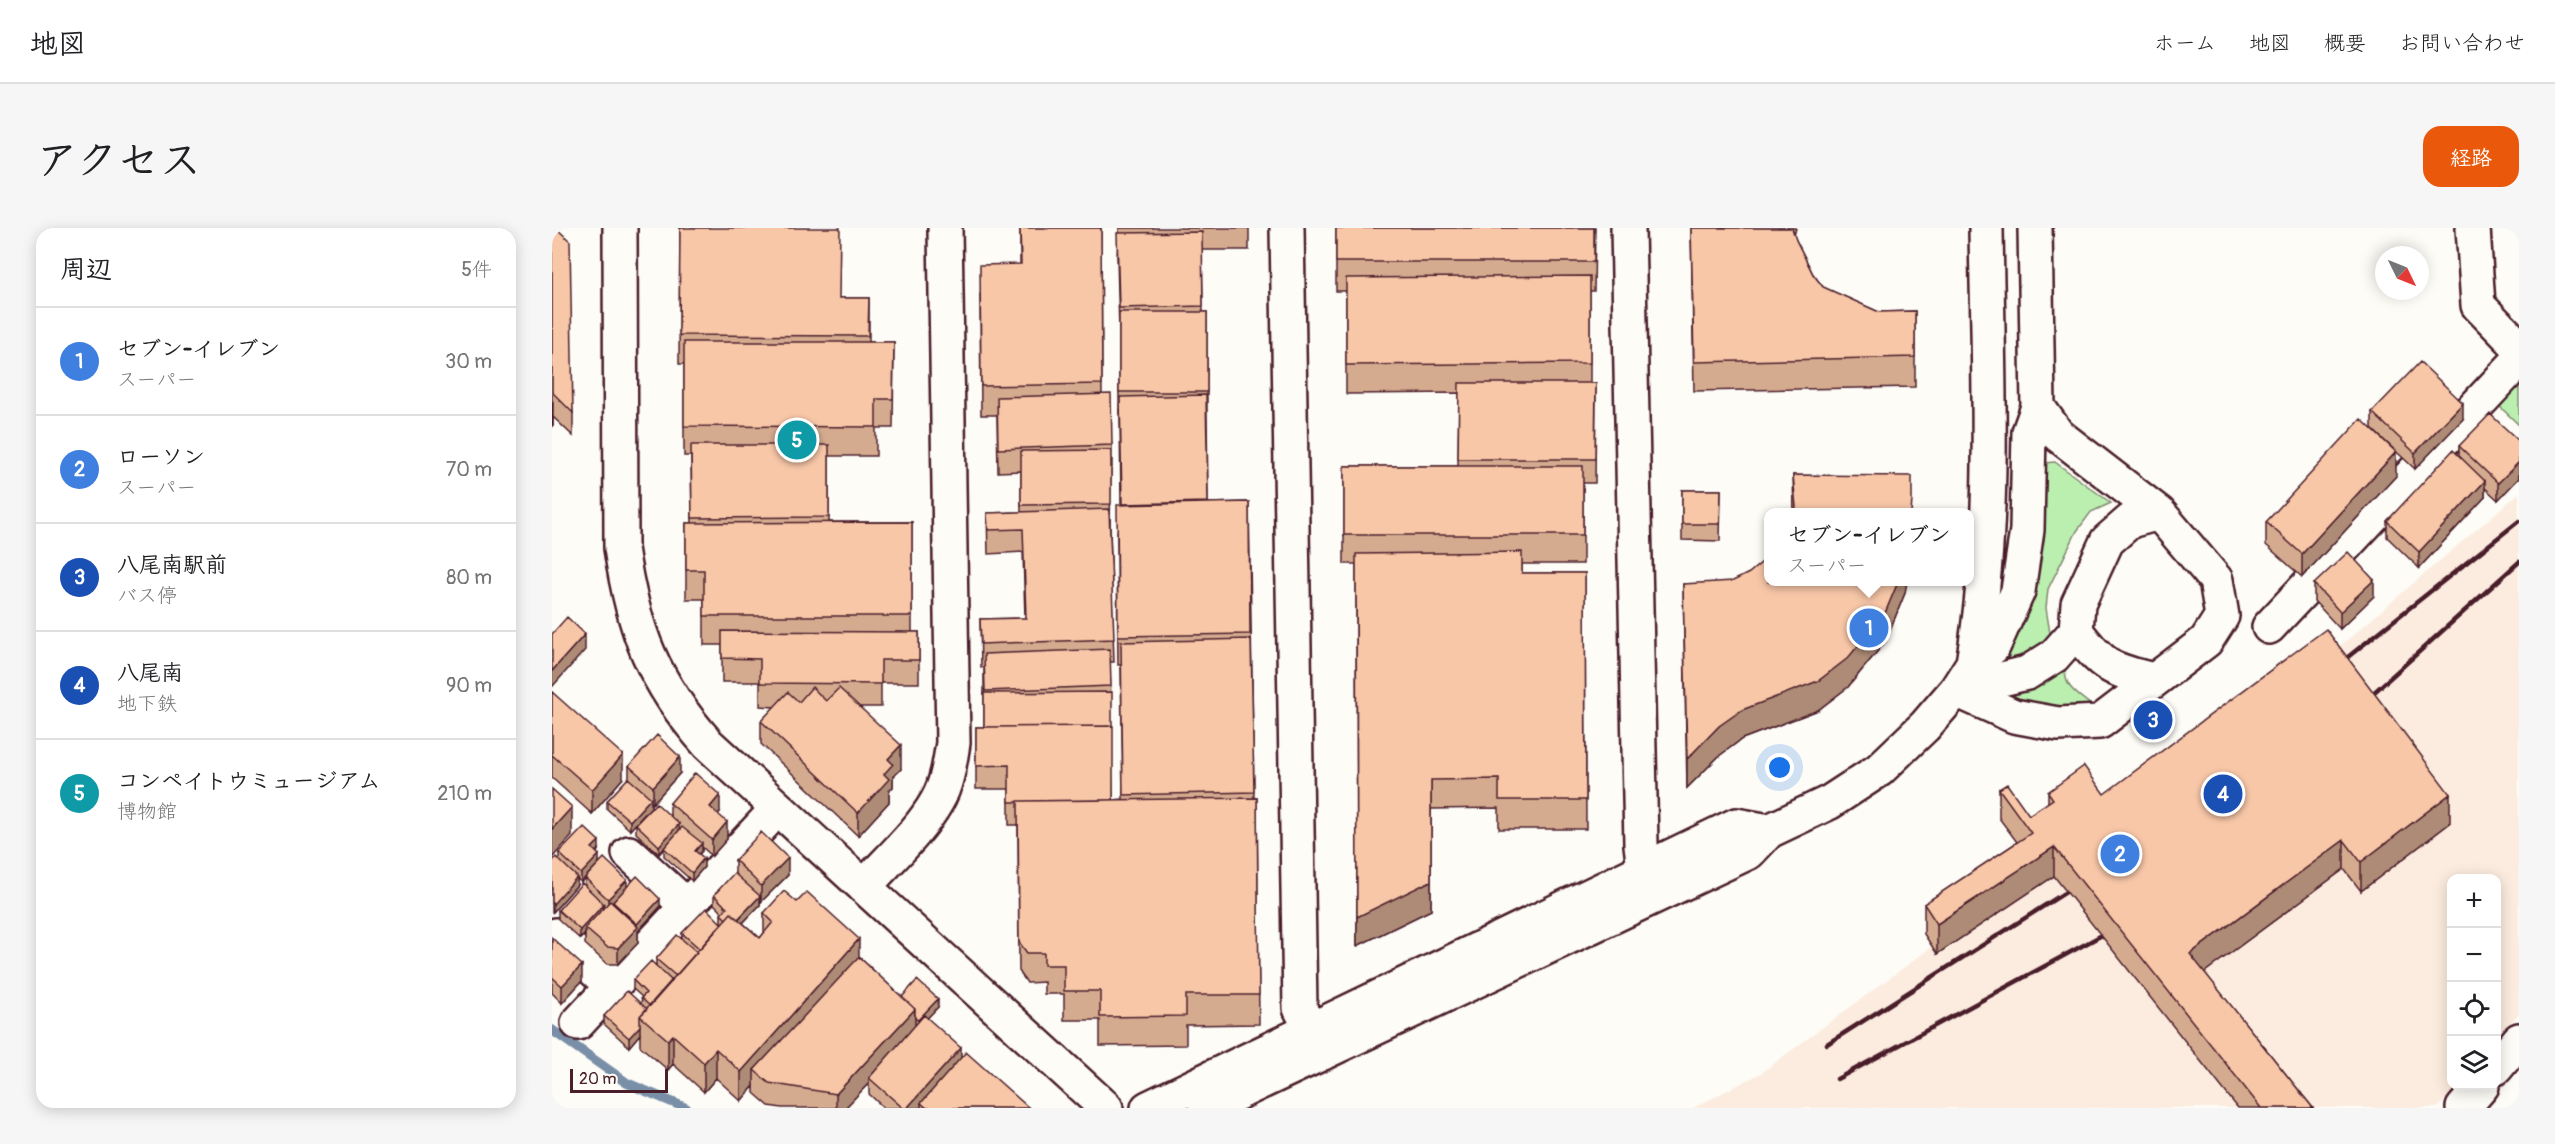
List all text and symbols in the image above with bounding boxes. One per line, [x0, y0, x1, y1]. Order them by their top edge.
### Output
text: 地図 [30, 27, 86, 62]
text: ホーム [2154, 30, 2216, 57]
text: 地図 [2249, 30, 2291, 57]
text: 概要 [2324, 30, 2366, 57]
text: お問い合わせ [2399, 30, 2525, 57]
button: 経路 [2423, 126, 2519, 187]
text: アクセス [36, 135, 201, 187]
north arrow [2375, 246, 2429, 300]
text: 周辺 [60, 254, 112, 286]
text: 5件 [461, 257, 492, 282]
text: セブン-イレブン [117, 335, 280, 363]
text: 1 [76, 349, 83, 374]
text: 30 m [445, 349, 492, 374]
text: スーパー [117, 367, 196, 392]
pin: 5 [778, 418, 816, 462]
text: ローソン [117, 443, 205, 471]
text: 2 [74, 457, 85, 482]
text: 70 m [446, 457, 492, 482]
text: スーパー [117, 475, 196, 500]
popup [1764, 508, 1974, 586]
text: セブン-イレブン [1787, 521, 1951, 549]
text: 八尾南駅前 [117, 551, 227, 579]
text: スーパー [1787, 553, 1867, 578]
text: 3 [74, 565, 85, 590]
text: 80 m [446, 565, 492, 590]
text: バス停 [117, 583, 177, 608]
pin: 1 [1850, 606, 1888, 650]
text: 八尾南 [117, 659, 183, 687]
text: 4 [74, 673, 85, 698]
text: 90 m [446, 673, 492, 698]
text: 地下鉄 [117, 691, 177, 716]
pin: 3 [2134, 698, 2172, 742]
your location [1765, 753, 1794, 782]
text: コンペイトウミュージアム [117, 767, 381, 795]
pin: 4 [2204, 772, 2242, 816]
text: 5 [74, 781, 85, 806]
text: 210 m [437, 781, 492, 806]
text: 博物館 [117, 799, 177, 824]
pin: 2 [2100, 832, 2140, 876]
map controls [2447, 874, 2501, 1090]
button: + [2447, 874, 2501, 928]
button: − [2447, 928, 2501, 982]
button: locate [2447, 982, 2501, 1036]
button: layers [2447, 1036, 2501, 1090]
scale bar [570, 1066, 668, 1094]
text: 20 m [579, 1069, 617, 1089]

